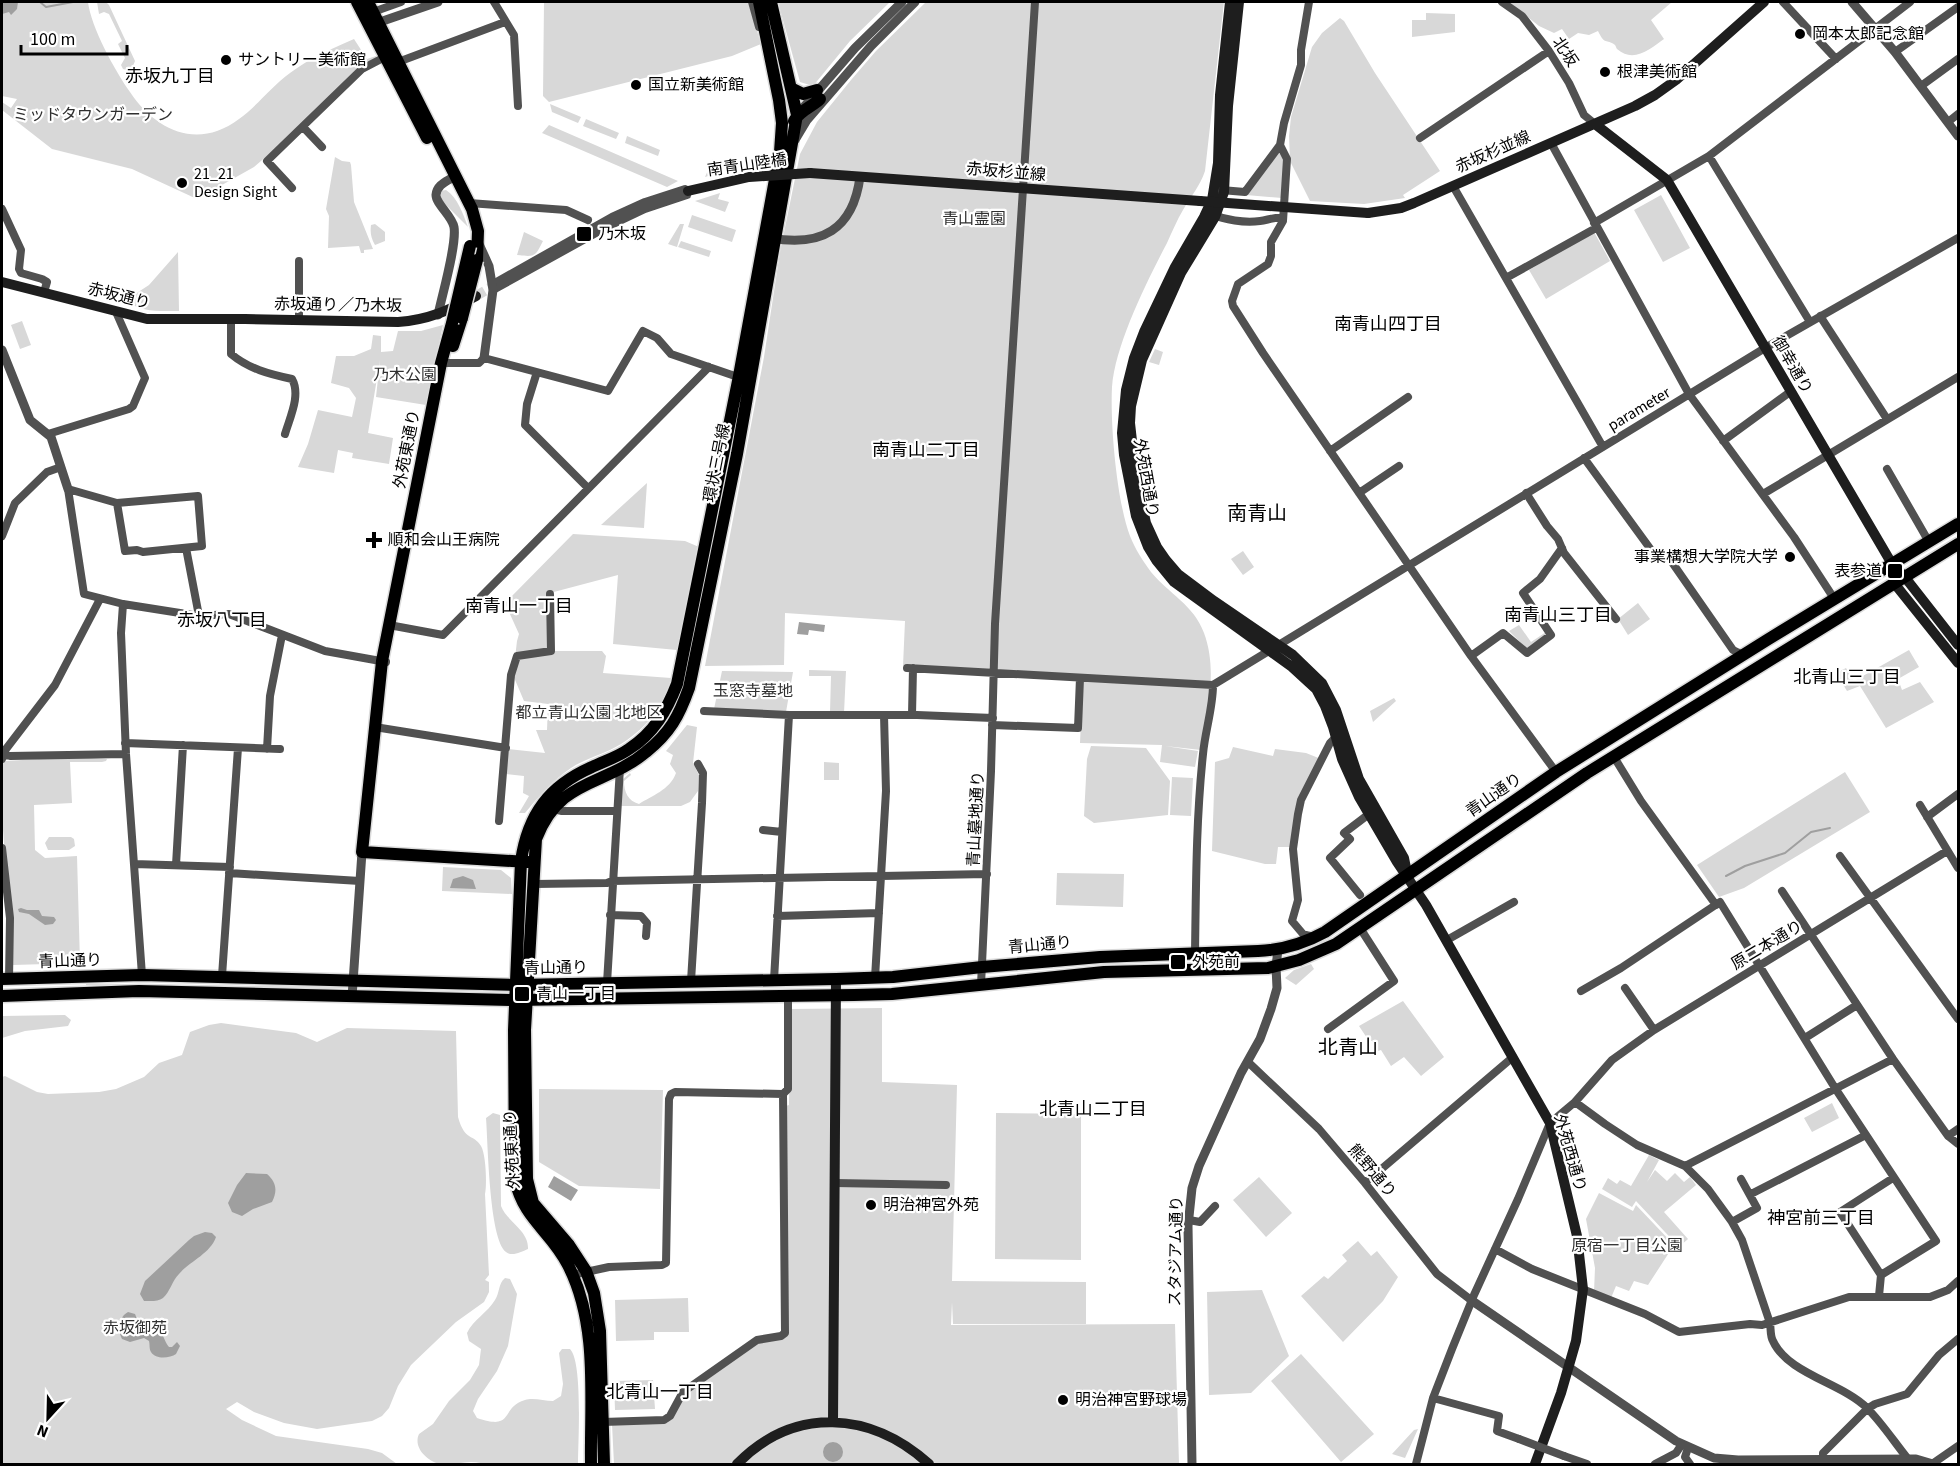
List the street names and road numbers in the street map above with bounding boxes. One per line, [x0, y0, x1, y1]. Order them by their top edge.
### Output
street label: 北坂 [1547, 33, 1583, 71]
street label: 赤坂杉並線 [1452, 126, 1534, 178]
street label: 南青山陸橋 [706, 149, 788, 181]
street label: 赤坂杉並線 [965, 158, 1047, 186]
street label: 赤坂通り [85, 278, 153, 314]
street label: 赤坂通り／乃木坂 [274, 293, 402, 317]
street label: 御幸通り [1766, 332, 1818, 398]
street label: parameter [1603, 381, 1675, 436]
street label: 外苑東通り [389, 408, 425, 490]
street label: 環状三号線 [699, 422, 735, 504]
street label: 外苑西通り [1128, 437, 1164, 519]
street label: 青山通り [1461, 768, 1527, 822]
street label: 青山墓地通り [963, 770, 989, 868]
street label: 原二本通り [1727, 915, 1807, 975]
street label: 青山通り [1007, 931, 1073, 959]
street label: 青山通り [38, 949, 102, 973]
street label: 青山通り [524, 956, 588, 980]
street label: 外苑東通り [499, 1108, 525, 1190]
street label: 外苑西通り [1548, 1112, 1592, 1194]
street label: 熊野通り [1343, 1139, 1401, 1203]
street label: スタジアム通り [1164, 1195, 1188, 1307]

